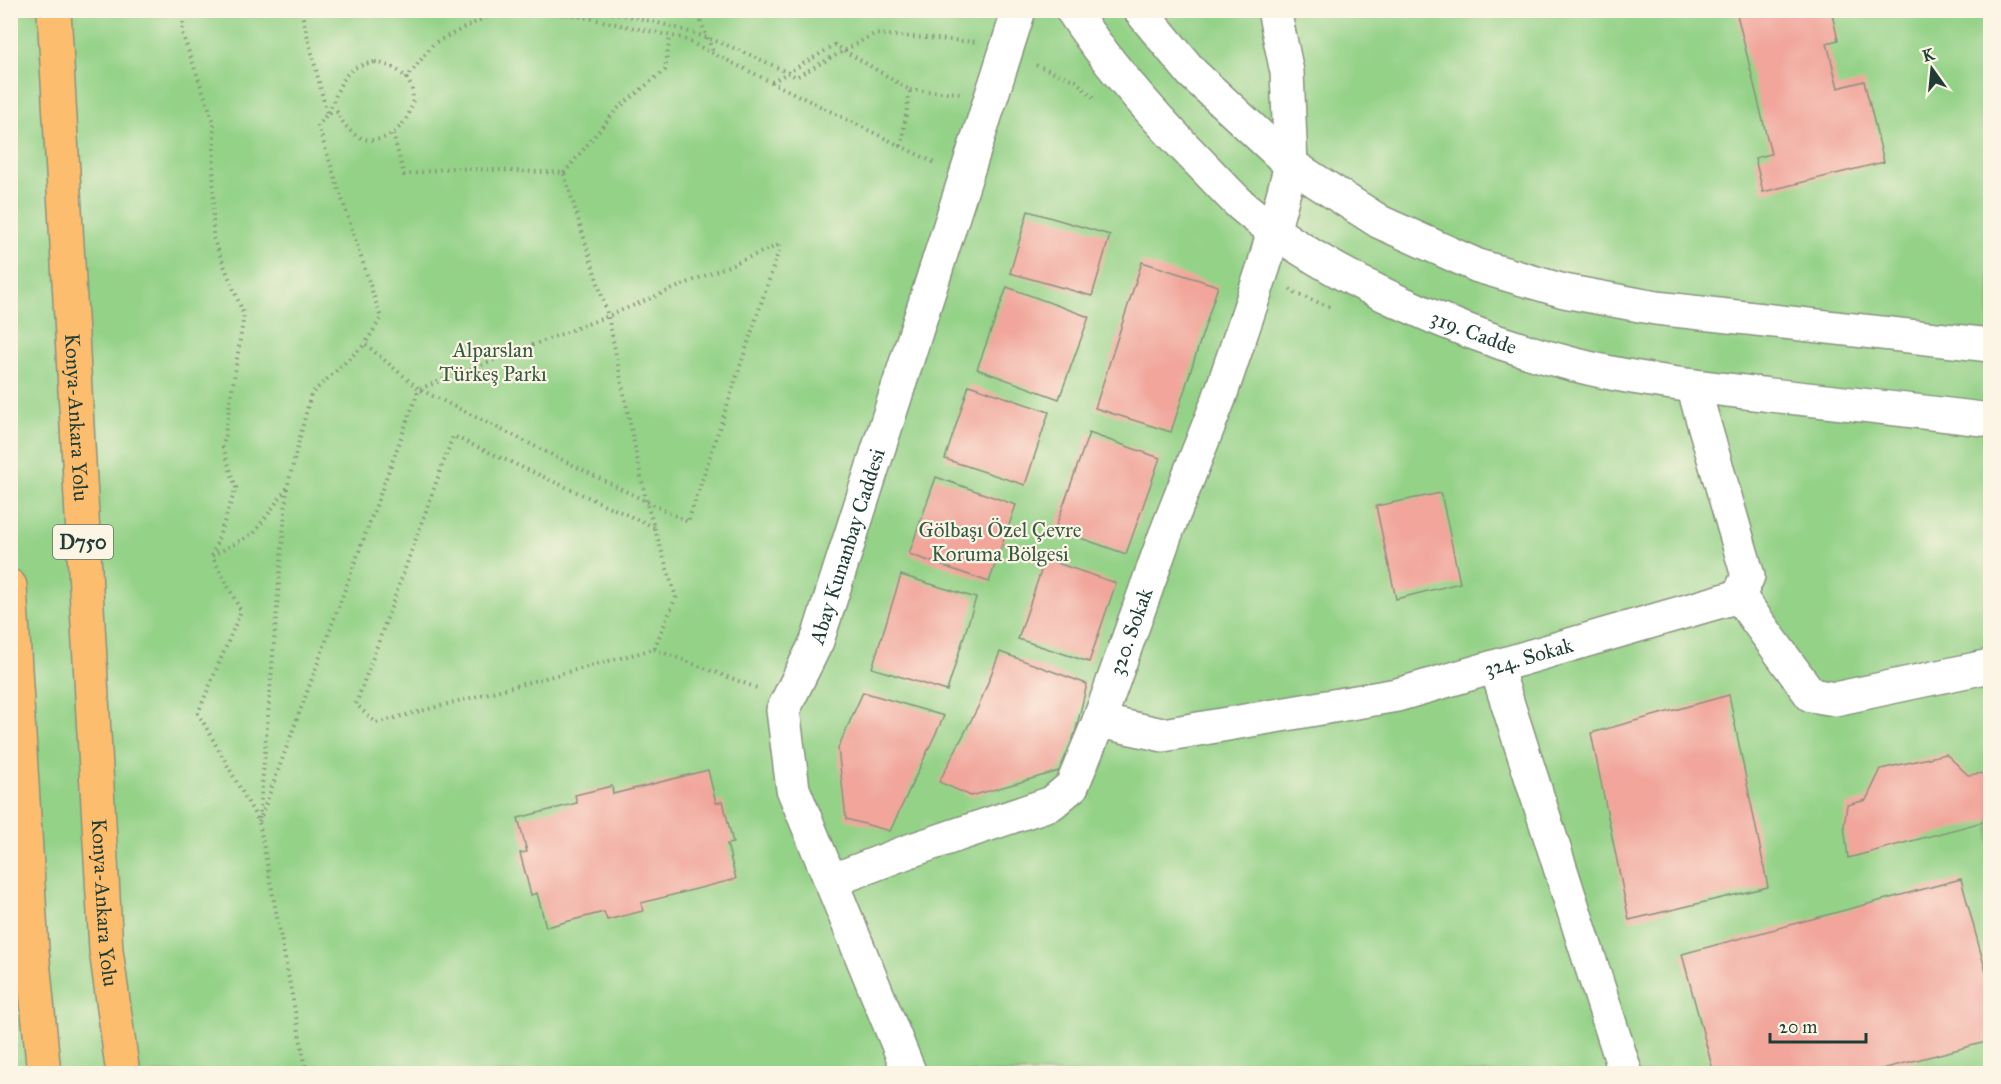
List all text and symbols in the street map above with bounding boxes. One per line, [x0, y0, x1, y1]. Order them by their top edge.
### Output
north arrow [1902, 39, 1962, 99]
text: K [1920, 44, 1937, 66]
street label: 319. Cadde [1427, 304, 1520, 360]
street label: Konya-Ankara Yolu [59, 333, 94, 502]
park label: Alparslan Türkeş Parkı [439, 337, 547, 387]
street label: Abay Kunanbay Caddesi [803, 445, 891, 649]
park label: Gölbaşı Özel Çevre Koruma Bölgesi [919, 517, 1082, 567]
road number: D750 [53, 525, 113, 559]
street label: 320. Sokak [1103, 584, 1159, 679]
street label: 324. Sokak [1481, 632, 1576, 682]
street label: Konya-Ankara Yolu [86, 818, 124, 988]
scale bar [1770, 1006, 1866, 1044]
text: 20 m [1779, 1016, 1817, 1038]

